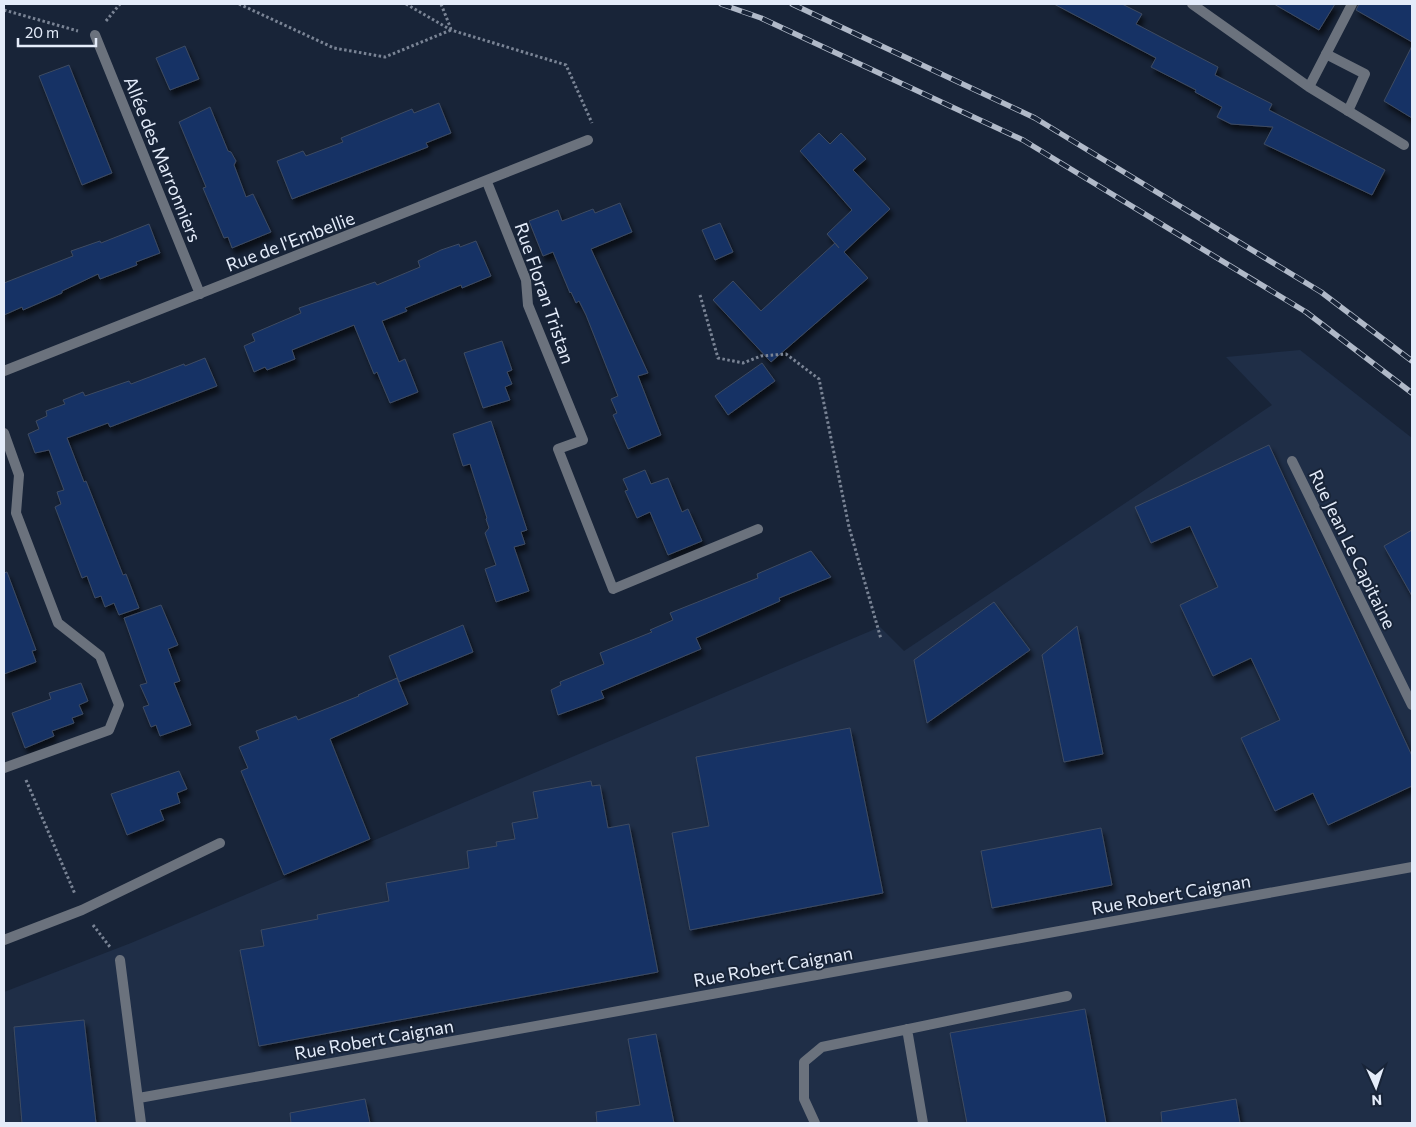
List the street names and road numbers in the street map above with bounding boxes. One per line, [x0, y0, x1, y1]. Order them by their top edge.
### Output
street label: Allée des Marronniers [120, 73, 206, 245]
street label: Rue de l'Embellie [222, 206, 358, 276]
street label: Rue Floran Tristan [511, 219, 579, 367]
street label: Rue Jean Le Capitaine [1305, 466, 1401, 632]
street label: Rue Robert Caignan [1090, 869, 1252, 919]
street label: Rue Robert Caignan [692, 941, 854, 991]
street label: Rue Robert Caignan [293, 1014, 455, 1064]

